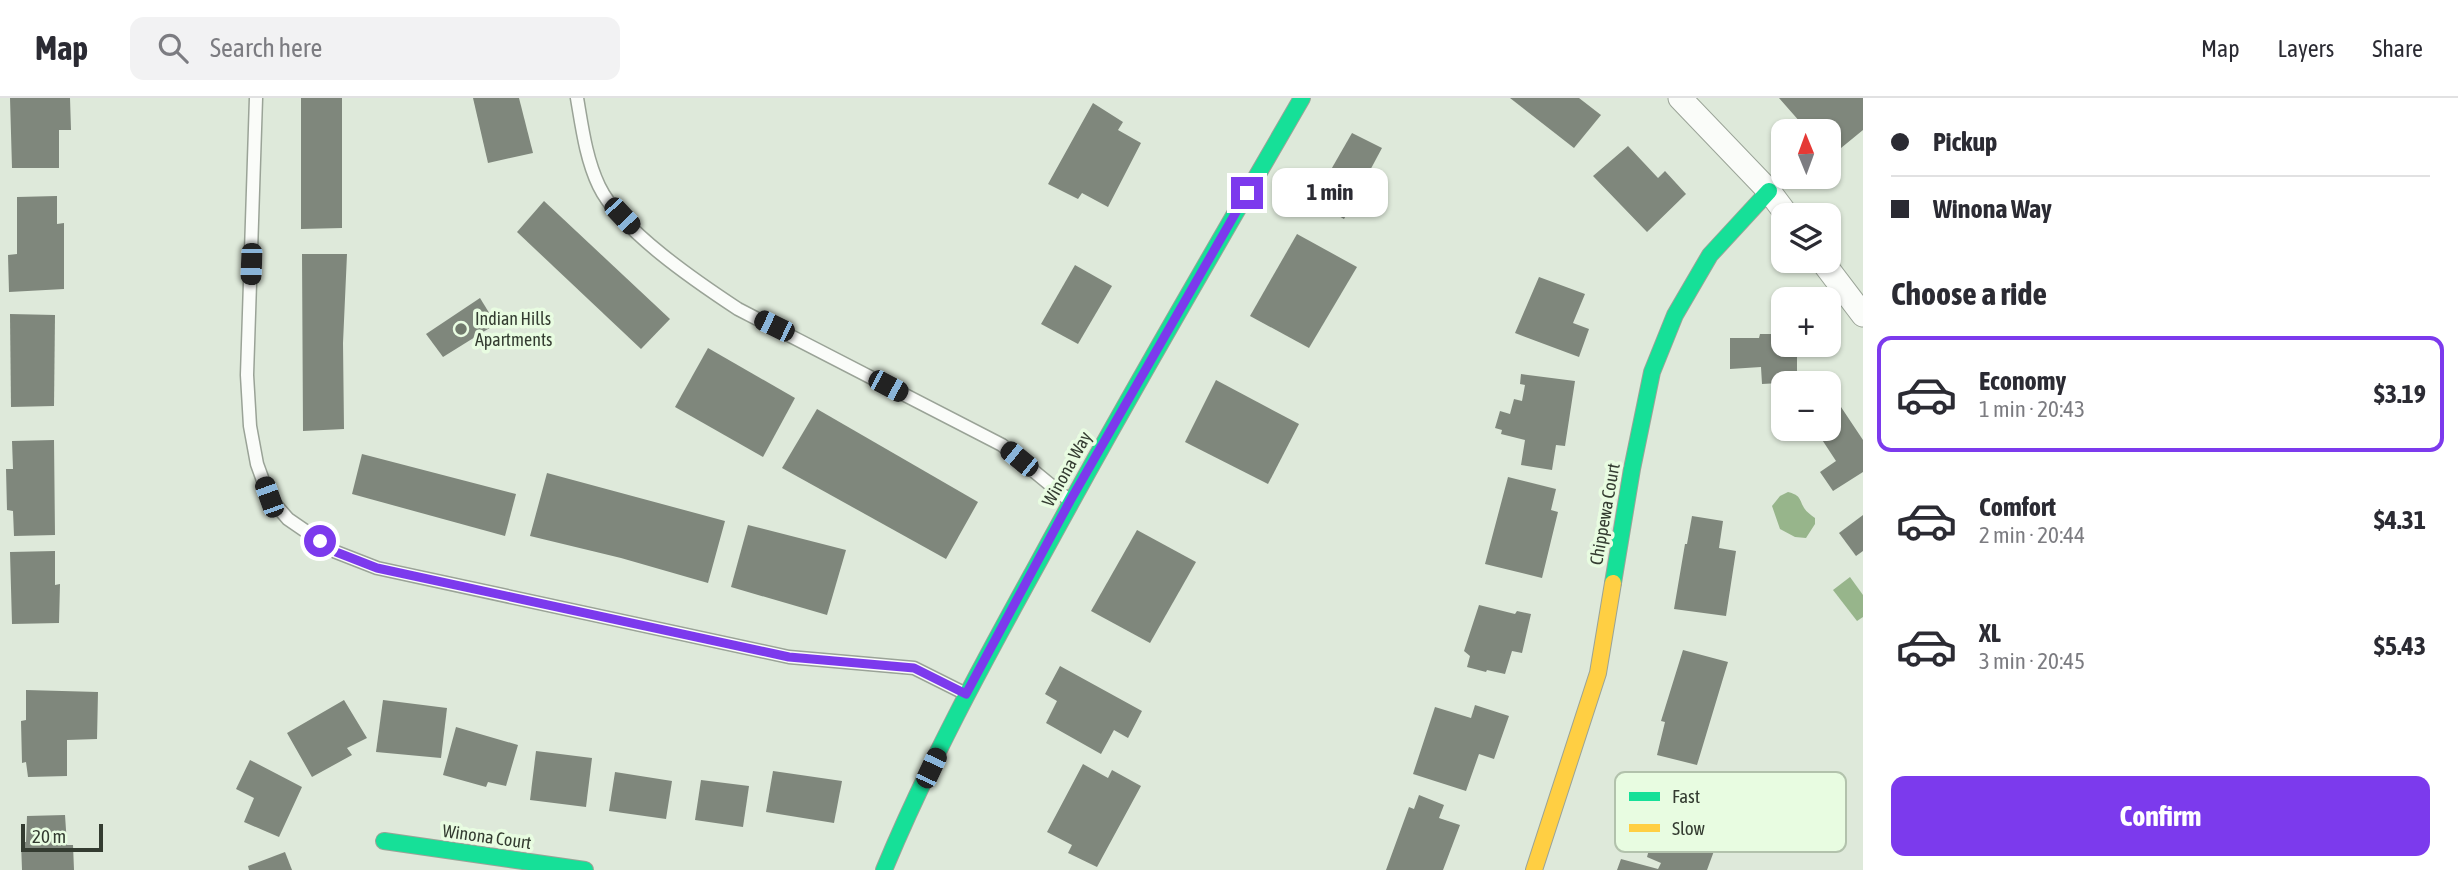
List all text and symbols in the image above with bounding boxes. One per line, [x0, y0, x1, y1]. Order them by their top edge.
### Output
search box [130, 17, 620, 80]
text: Map [35, 29, 88, 67]
icon: search [154, 29, 192, 67]
text: Search here [210, 33, 322, 63]
text: Map [2201, 35, 2240, 62]
text: Layers [2278, 35, 2334, 62]
text: Share [2372, 35, 2423, 62]
north arrow [1771, 119, 1841, 189]
map controls [1771, 119, 1841, 441]
text: Pickup [1933, 127, 1997, 157]
callout: 1 min [1272, 168, 1387, 217]
route end [1231, 177, 1263, 209]
text: 1 min [1307, 179, 1353, 205]
car [600, 193, 645, 239]
text: Winona Way [1933, 194, 2052, 224]
button: layers [1771, 203, 1841, 273]
car [240, 243, 263, 285]
text: Choose a ride [1891, 275, 2047, 312]
button: + [1771, 287, 1841, 357]
car [751, 307, 798, 345]
place label: Indian Hills Apartments [475, 308, 552, 350]
marker: Indian Hills Apartments [453, 321, 469, 337]
icon: car [1895, 363, 1958, 426]
text: Economy [1979, 366, 2066, 396]
car [865, 367, 912, 405]
button: − [1771, 371, 1841, 441]
text: $3.19 [2374, 379, 2426, 409]
text: 1 min · 20:43 [1979, 396, 2085, 422]
street label: Winona Way [1037, 428, 1096, 510]
car [997, 438, 1042, 480]
street label: Chippewa Court [1585, 461, 1624, 566]
car [252, 474, 287, 520]
icon: car [1895, 489, 1958, 552]
text: Comfort [1979, 492, 2056, 522]
text: $4.31 [2374, 505, 2426, 535]
text: 2 min · 20:44 [1979, 522, 2085, 548]
route start [304, 525, 336, 557]
icon: car [1895, 615, 1958, 678]
text: XL [1979, 618, 2001, 648]
text: $5.43 [2374, 631, 2426, 661]
text: 3 min · 20:45 [1979, 648, 2085, 674]
car [913, 745, 950, 791]
legend [1615, 772, 1846, 852]
button: Confirm [1891, 776, 2430, 856]
text: Fast [1672, 785, 1700, 807]
text: Slow [1672, 817, 1706, 839]
street label: Winona Court [441, 820, 533, 853]
scale bar [21, 821, 103, 853]
text: 20 m [32, 825, 66, 847]

